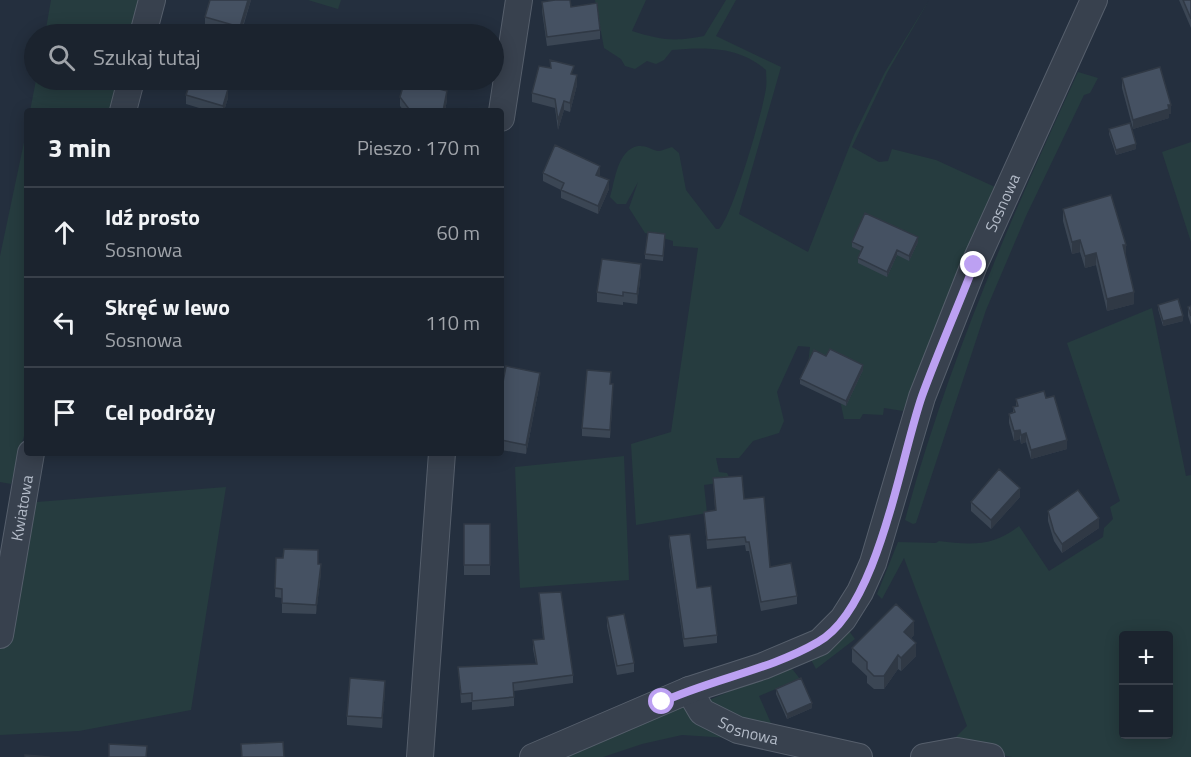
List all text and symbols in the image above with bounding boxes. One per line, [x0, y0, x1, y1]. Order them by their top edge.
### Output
search box [24, 24, 504, 90]
text: Szukaj tutaj [93, 40, 201, 74]
icon: search [45, 41, 78, 74]
text: 3 min [48, 128, 111, 167]
text: Pieszo · 170 m [357, 132, 480, 163]
street label: Sosnowa [979, 170, 1026, 236]
text: Idź prosto [105, 200, 200, 234]
icon: ahead [48, 216, 81, 249]
text: 60 m [436, 217, 480, 248]
text: Sosnowa [105, 234, 182, 265]
route end [960, 251, 986, 277]
text: Skręć w lewo [105, 290, 230, 324]
icon: left [48, 306, 81, 339]
text: 110 m [425, 307, 480, 338]
text: Sosnowa [105, 324, 182, 355]
text: Cel podróży [105, 395, 215, 429]
icon: arrive [48, 396, 81, 429]
street label: Kwiatowa [4, 473, 39, 543]
map controls [1119, 631, 1173, 739]
button: + [1119, 631, 1173, 685]
button: − [1119, 685, 1173, 739]
route start [648, 688, 674, 714]
street label: Sosnowa [714, 710, 781, 751]

